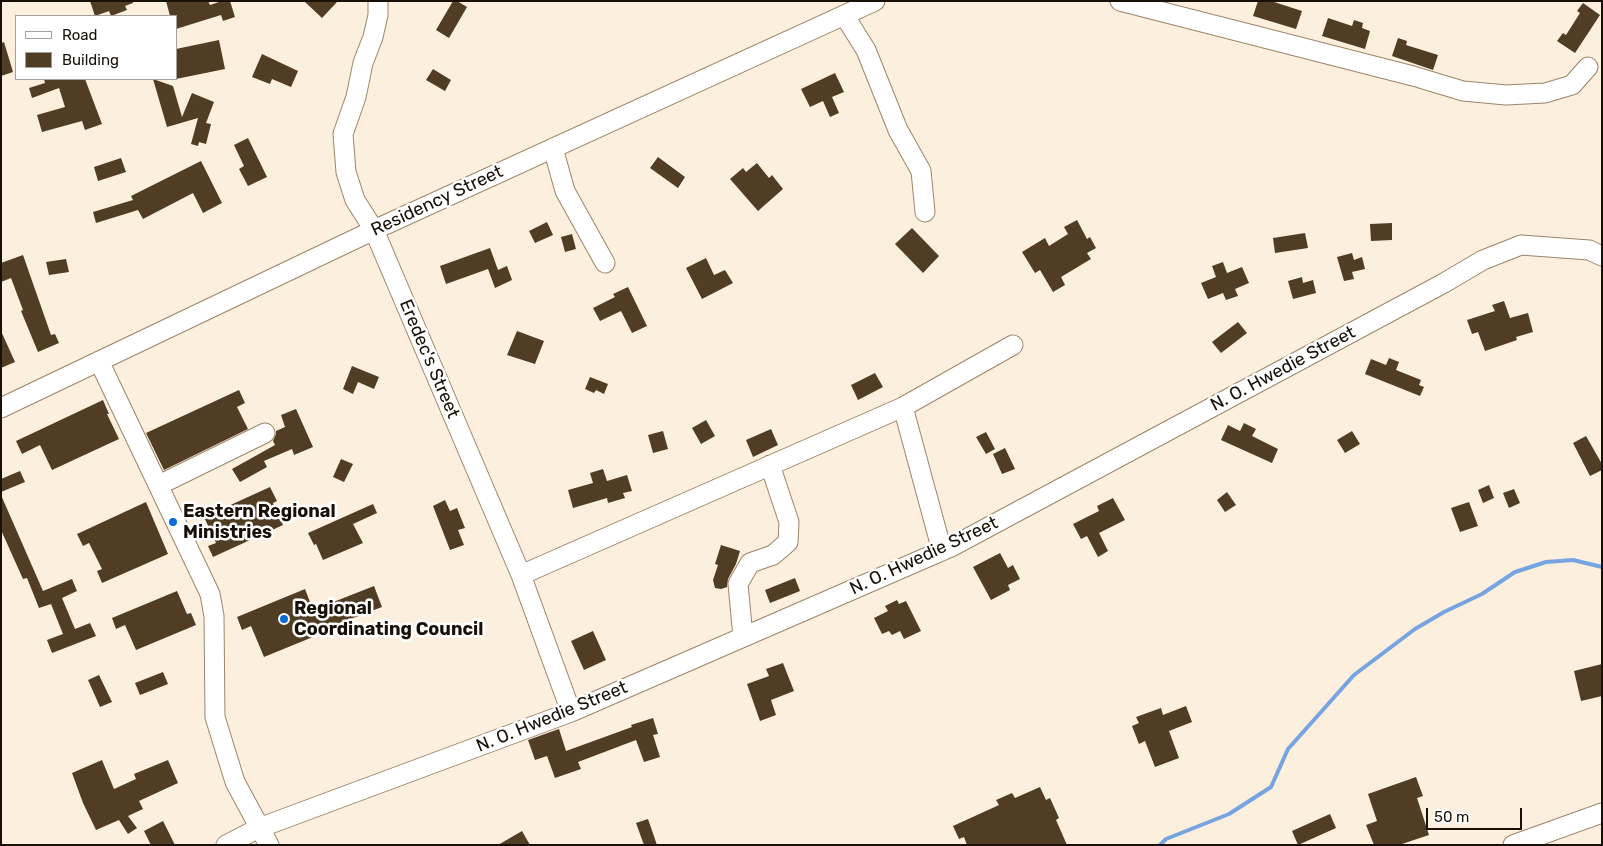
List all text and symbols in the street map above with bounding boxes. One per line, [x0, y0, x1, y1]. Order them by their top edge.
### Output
legend [15, 15, 178, 80]
text: Road [62, 26, 98, 44]
text: Building [62, 51, 119, 69]
street label: Residency Street [368, 161, 506, 241]
street label: Eredec's Street [394, 296, 464, 422]
street label: N. O. Hwedie Street [1207, 322, 1359, 416]
place label: Eastern Regional Ministries [183, 501, 336, 544]
street label: N. O. Hwedie Street [847, 512, 1001, 600]
marker: Eastern Regional Ministries [167, 516, 179, 528]
place label: Regional Coordinating Council [294, 598, 483, 640]
marker: Regional Coordinating Council [278, 613, 290, 625]
street label: N. O. Hwedie Street [473, 677, 631, 757]
scale bar [1428, 798, 1524, 830]
text: 50 m [1434, 808, 1469, 826]

